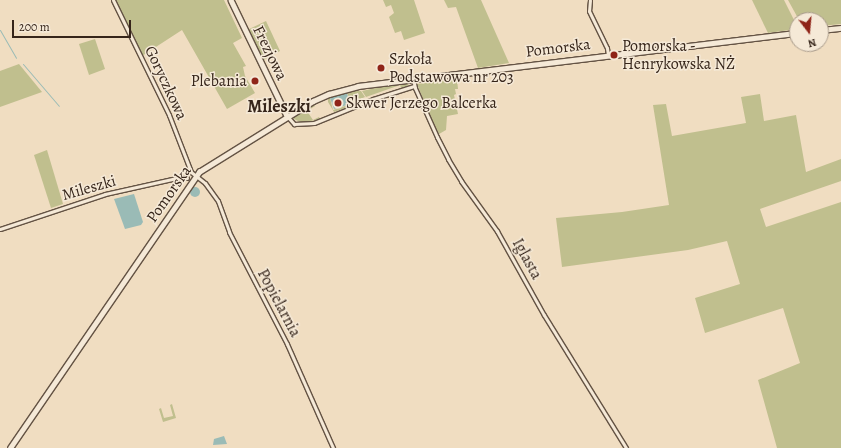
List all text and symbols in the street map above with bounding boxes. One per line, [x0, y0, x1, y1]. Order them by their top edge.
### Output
scale bar [14, 12, 133, 38]
north arrow [789, 12, 829, 52]
text: 200 m [19, 19, 50, 35]
street label: Frezjowa [249, 22, 291, 84]
street label: Pomorska [525, 35, 591, 61]
text: N [806, 35, 818, 51]
place label: Pomorska - Henrykowska NŻ [622, 36, 735, 74]
street label: Goryczkowa [140, 43, 192, 123]
place label: Szkoła Podstawowa nr 203 [389, 49, 514, 87]
marker: Pomorska - Henrykowska NŻ [609, 50, 619, 60]
marker: Szkoła Podstawowa nr 203 [376, 63, 386, 73]
place label: Plebania [191, 71, 247, 91]
marker: Plebania [250, 76, 260, 86]
place label: Skwer Jerzego Balcerka [346, 93, 497, 113]
district label: Mileszki [247, 95, 311, 117]
marker: Skwer Jerzego Balcerka [333, 98, 343, 108]
street label: Pomorska [142, 162, 196, 226]
street label: Mileszki [60, 171, 118, 205]
street label: Iglasta [508, 235, 546, 283]
street label: Popielarnia [253, 266, 305, 340]

